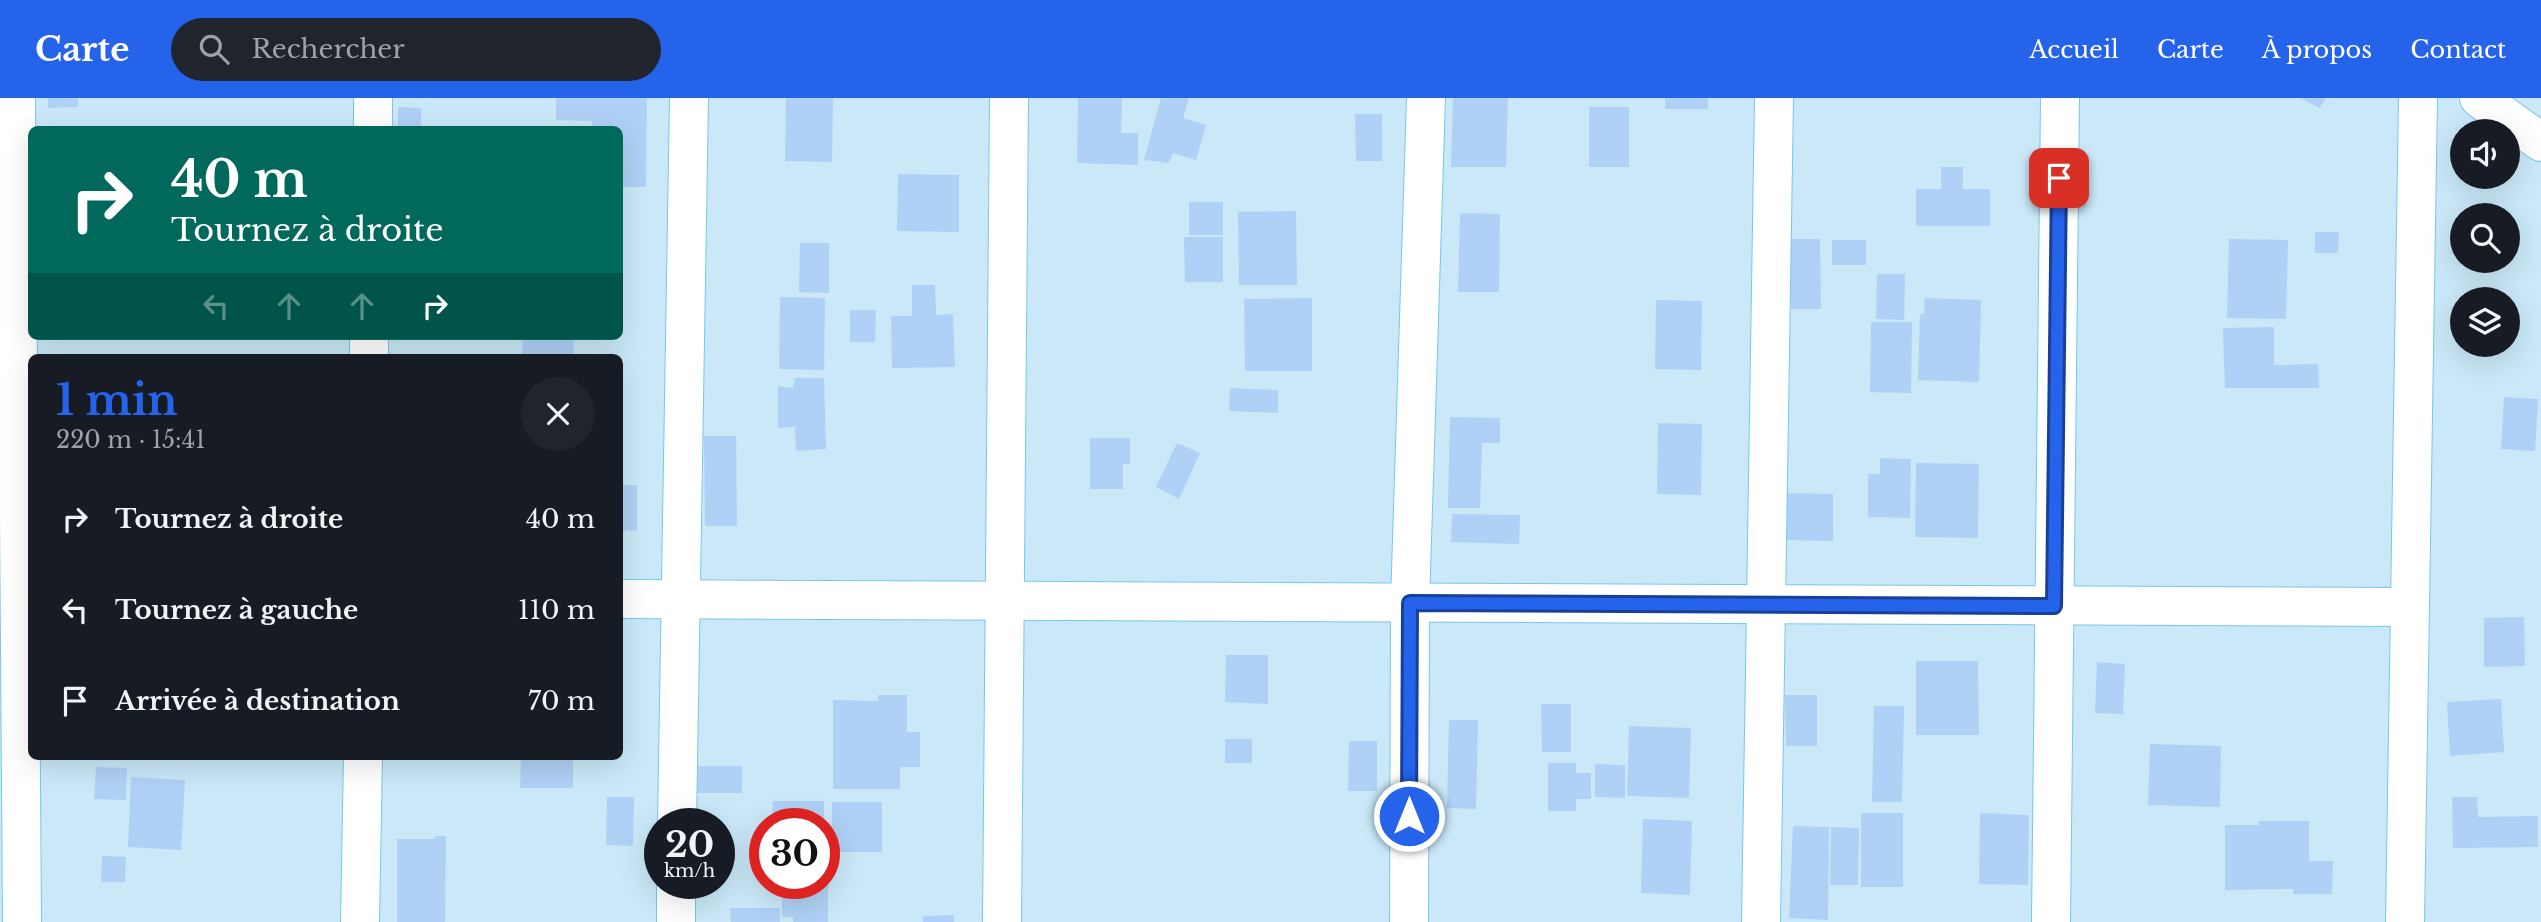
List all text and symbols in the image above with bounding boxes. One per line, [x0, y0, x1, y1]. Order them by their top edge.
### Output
search box [171, 18, 661, 81]
text: Carte [35, 29, 129, 70]
icon: search [195, 30, 233, 68]
text: Rechercher [251, 33, 405, 65]
text: Accueil [2029, 35, 2119, 64]
text: Carte [2157, 35, 2224, 64]
text: À propos [2262, 35, 2372, 64]
text: Contact [2410, 35, 2506, 64]
map controls [2450, 119, 2520, 357]
button: sound [2450, 119, 2520, 189]
pin [2029, 148, 2089, 208]
text: 40 m [171, 149, 308, 210]
icon: right [56, 154, 147, 245]
icon: arrive [2040, 159, 2078, 197]
button: search [2450, 203, 2520, 273]
text: Tournez à droite [171, 210, 444, 250]
icon: left [197, 287, 235, 325]
icon: ahead [270, 287, 308, 325]
icon: ahead [343, 287, 381, 325]
icon: right [416, 287, 454, 325]
button: layers [2450, 287, 2520, 357]
text: 1 min [56, 374, 178, 426]
button: close [521, 377, 595, 451]
text: 220 m · 15:41 [56, 426, 205, 454]
icon: right [56, 500, 94, 538]
text: Tournez à droite [115, 503, 343, 535]
text: 40 m [526, 503, 595, 535]
icon: left [56, 591, 94, 629]
text: Tournez à gauche [115, 594, 358, 626]
text: 110 m [518, 594, 595, 626]
icon: arrive [56, 682, 94, 720]
text: Arrivée à destination [115, 685, 400, 717]
text: 70 m [528, 685, 595, 717]
position arrow [1372, 779, 1446, 853]
speed limit sign: 30 [749, 808, 840, 899]
text: 20 [665, 823, 714, 866]
text: km/h [664, 860, 715, 882]

